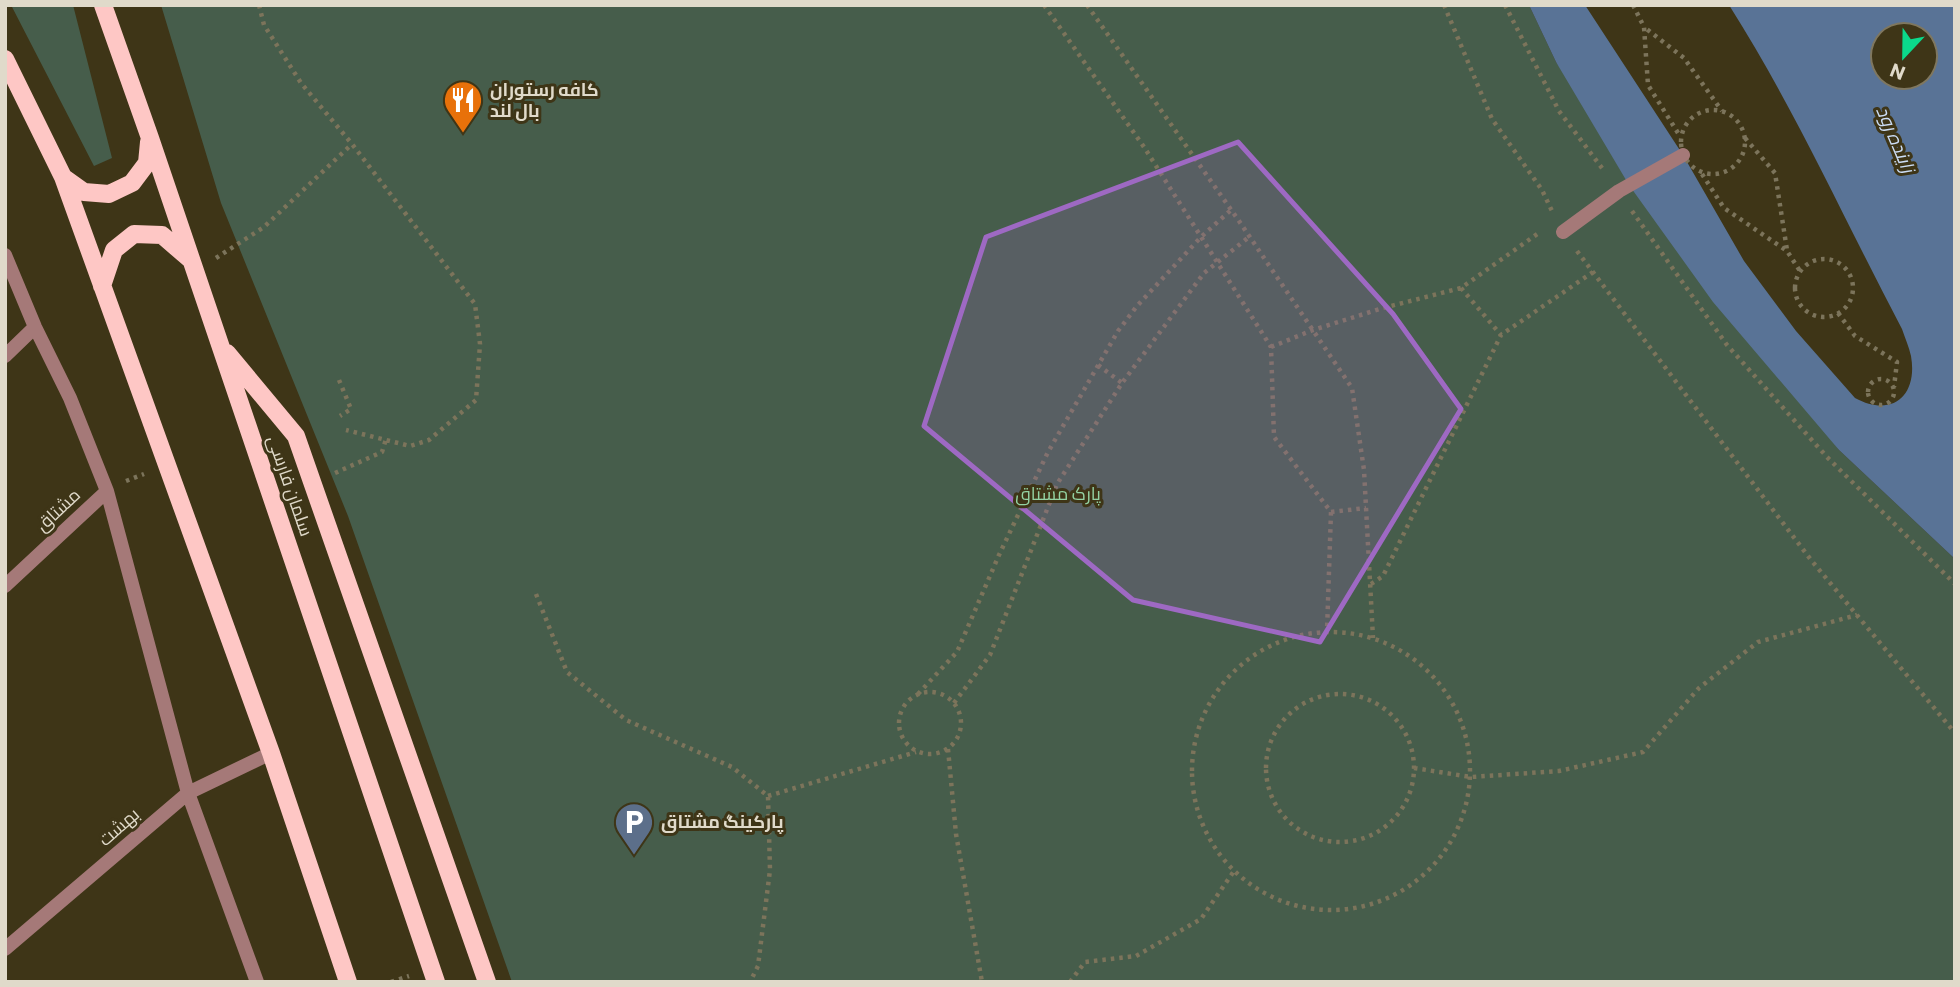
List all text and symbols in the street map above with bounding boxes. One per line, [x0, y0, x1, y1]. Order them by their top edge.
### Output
north arrow [1869, 21, 1939, 91]
text: N [1887, 59, 1908, 86]
place label: کافه رستوران بال لند [490, 78, 599, 122]
restaurant icon: کافه رستوران بال لند [442, 79, 484, 134]
water label: زاینده رود [1871, 102, 1922, 178]
street label: سلمان فارسی [262, 432, 318, 539]
park label: پارک مشتاق [1015, 482, 1101, 506]
street label: مشتاق [30, 483, 86, 537]
parking icon: پارکینگ مشتاق [613, 801, 655, 856]
street label: بهشت [93, 803, 144, 851]
place label: پارکینگ مشتاق [661, 810, 784, 834]

